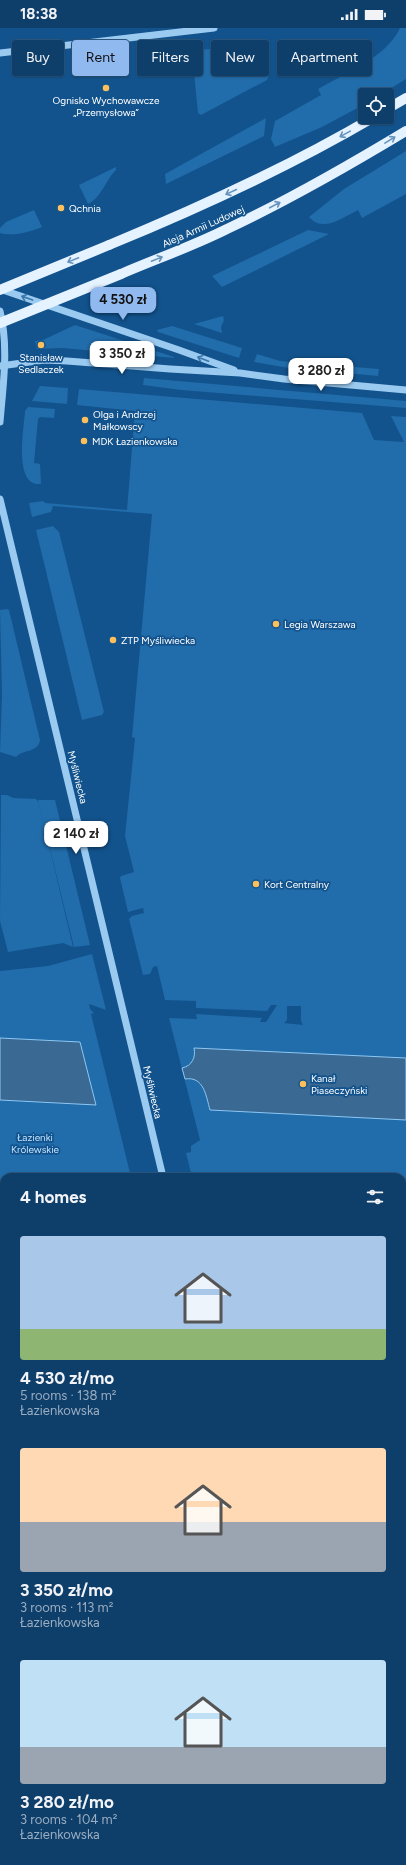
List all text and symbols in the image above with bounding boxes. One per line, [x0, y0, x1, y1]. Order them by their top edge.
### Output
text: 18:38 [20, 5, 58, 23]
chip: Buy [12, 40, 64, 76]
chip: Rent [72, 40, 129, 76]
chip: Filters [137, 40, 203, 76]
chip: New [211, 40, 269, 76]
chip: Apartment [277, 40, 372, 76]
marker: Ognisko Wychowawcze „Przemysłowa” [101, 83, 111, 93]
map controls [358, 88, 394, 124]
button: locate [358, 88, 394, 124]
place label: Ognisko Wychowawcze „Przemysłowa” [53, 94, 160, 119]
one-way arrow [339, 130, 351, 138]
one-way arrow [384, 136, 396, 144]
one-way arrow [225, 189, 237, 196]
one-way arrow [269, 201, 281, 208]
place label: Qchnia [69, 202, 101, 215]
street label: Aleja Armii Ludowej [160, 202, 247, 250]
marker: Qchnia [56, 203, 66, 213]
one-way arrow [150, 255, 162, 262]
one-way arrow [67, 257, 79, 264]
pin: 4 530 zł [82, 287, 164, 321]
text: 4 530 zł [99, 292, 147, 307]
one-way arrow [22, 294, 34, 302]
marker: Stanisław Sedlaczek [36, 340, 46, 350]
pin: 3 350 zł [81, 341, 163, 375]
text: 3 350 zł [99, 346, 145, 361]
place label: Stanisław Sedlaczek [18, 351, 64, 376]
one-way arrow [198, 354, 210, 362]
pin: 3 280 zł [280, 358, 362, 392]
text: 3 280 zł [297, 363, 345, 378]
place label: Olga i Andrzej Małkowscy [93, 408, 156, 433]
marker: Olga i Andrzej Małkowscy [80, 415, 90, 425]
place label: MDK Łazienkowska [92, 435, 177, 448]
marker: MDK Łazienkowska [79, 436, 89, 446]
place label: Legia Warszawa [284, 618, 356, 631]
marker: Legia Warszawa [271, 619, 281, 629]
place label: ZTP Myśliwiecka [121, 634, 195, 647]
marker: ZTP Myśliwiecka [108, 635, 118, 645]
street label: Myśliwiecka [65, 749, 90, 805]
pin: 2 140 zł [35, 821, 117, 855]
text: 2 140 zł [53, 826, 99, 841]
place label: Kort Centralny [264, 878, 330, 891]
marker: Kort Centralny [251, 879, 261, 889]
street label: Myśliwiecka [140, 1064, 165, 1120]
place label: Kanał Piaseczyński [311, 1072, 367, 1097]
marker: Kanał Piaseczyński [298, 1079, 308, 1089]
park label: Łazienki Królewskie [11, 1131, 59, 1156]
icon: filters [364, 1186, 386, 1208]
text: 4 homes [20, 1187, 87, 1207]
icon: home [167, 1262, 239, 1334]
text: 4 530 zł/mo [20, 1368, 114, 1388]
text: 5 rooms · 138 m² [20, 1388, 116, 1403]
text: Łazienkowska [20, 1403, 100, 1418]
icon: home [167, 1474, 239, 1546]
text: 3 350 zł/mo [20, 1580, 113, 1600]
text: 3 rooms · 113 m² [20, 1600, 113, 1615]
text: Łazienkowska [20, 1615, 100, 1630]
icon: home [167, 1686, 239, 1758]
text: 3 280 zł/mo [20, 1792, 114, 1812]
text: 3 rooms · 104 m² [20, 1812, 117, 1827]
text: Łazienkowska [20, 1827, 100, 1842]

